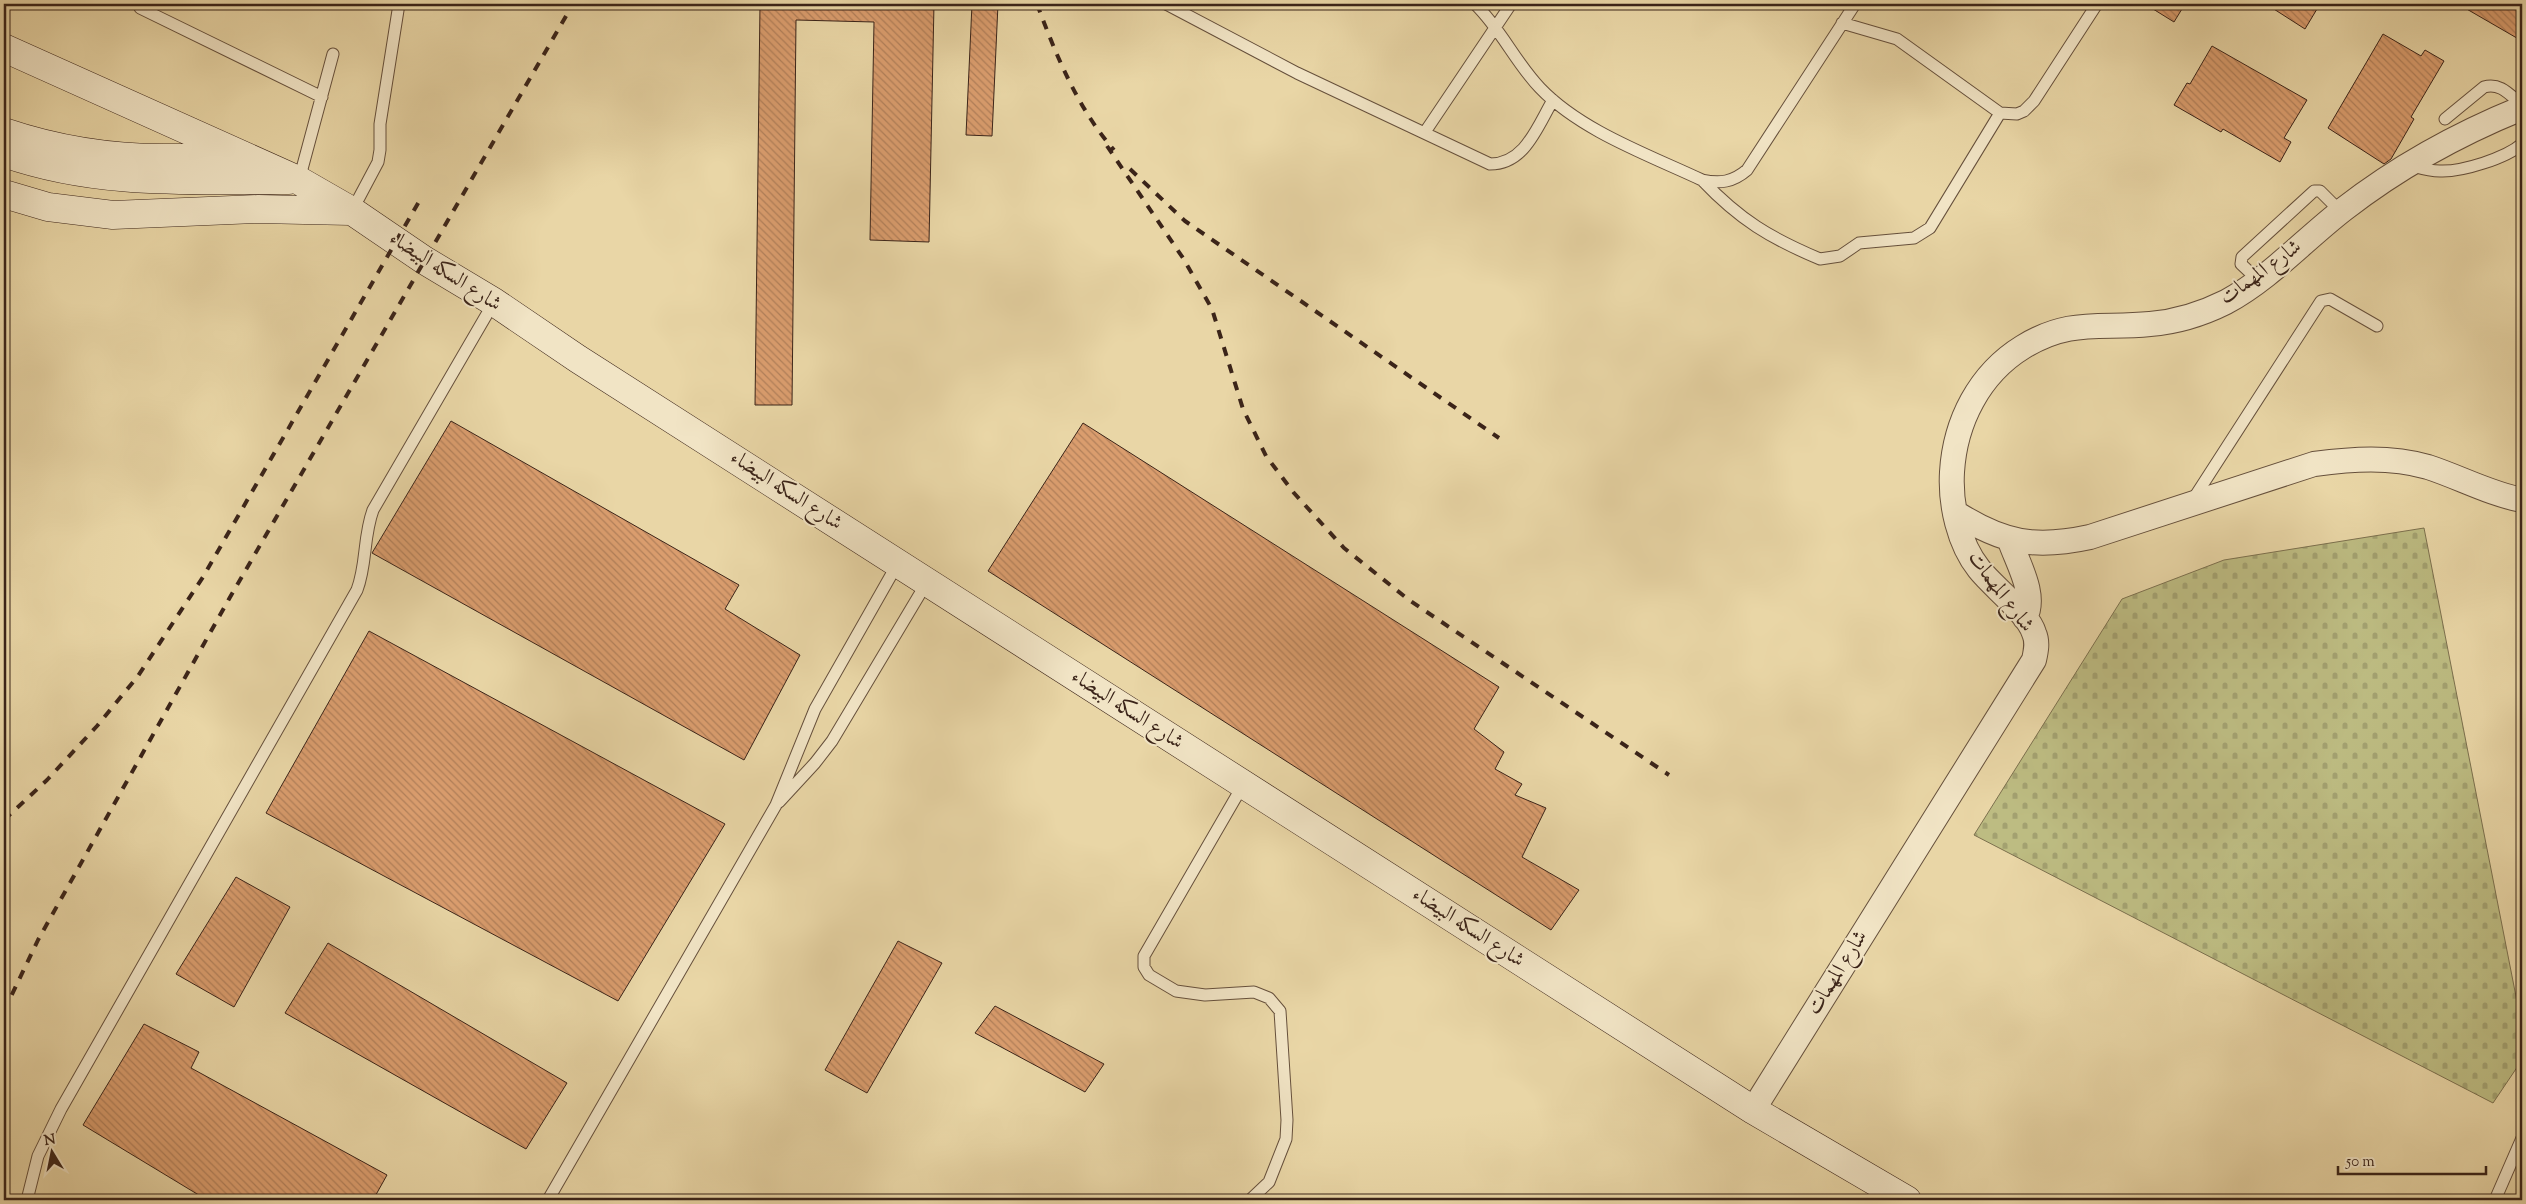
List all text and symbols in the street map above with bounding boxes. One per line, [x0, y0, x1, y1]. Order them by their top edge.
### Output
street label: شارع السكه البيضاء [382, 224, 507, 320]
street label: شارع المهمات [2214, 233, 2309, 314]
street label: شارع السكه البيضاء [723, 443, 848, 539]
street label: شارع المهمات [1959, 545, 2041, 640]
street label: شارع السكه البيضاء [1064, 662, 1189, 758]
street label: شارع السكه البيضاء [1405, 880, 1530, 976]
street label: شارع المهمات [1800, 925, 1877, 1022]
north arrow [28, 1126, 78, 1176]
text: N [43, 1130, 57, 1152]
scale bar [2338, 1144, 2486, 1176]
text: 50 m [2345, 1152, 2375, 1173]

